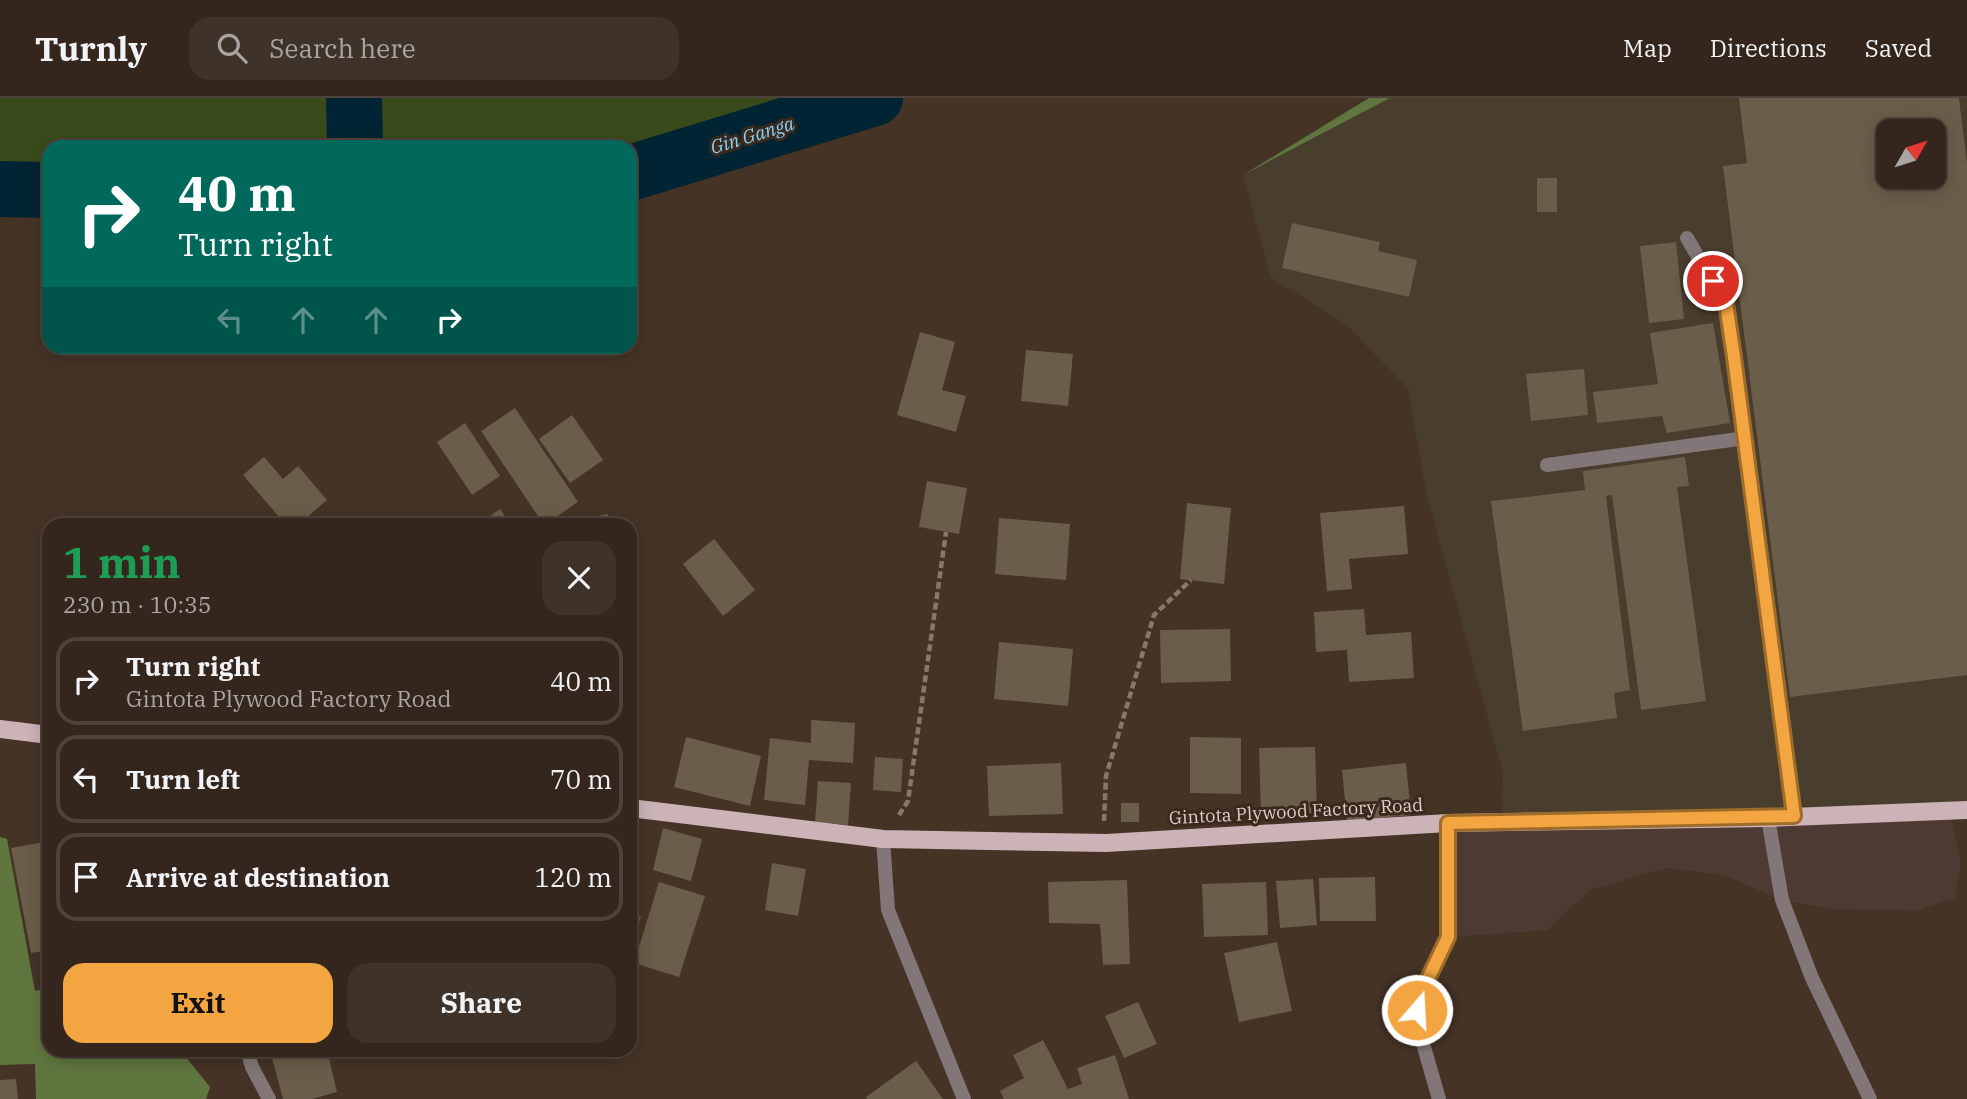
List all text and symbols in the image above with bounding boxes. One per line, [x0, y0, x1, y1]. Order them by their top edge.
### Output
search box [189, 17, 679, 80]
text: Turnly [35, 27, 147, 70]
icon: search [213, 29, 251, 67]
text: Search here [269, 31, 416, 65]
text: Map [1623, 32, 1672, 64]
text: Directions [1710, 32, 1827, 64]
text: Saved [1865, 32, 1932, 64]
water label: Gin Ganga [707, 111, 798, 159]
north arrow [1876, 119, 1946, 189]
map controls [1876, 119, 1946, 189]
text: 40 m [178, 161, 296, 224]
icon: right [63, 168, 154, 259]
text: Turn right [178, 223, 333, 265]
pin [1683, 251, 1743, 311]
icon: arrive [1694, 262, 1732, 300]
icon: left [211, 301, 249, 339]
icon: ahead [284, 301, 322, 339]
icon: ahead [357, 301, 395, 339]
icon: right [430, 301, 468, 339]
text: 1 min [63, 535, 181, 590]
button: close [542, 541, 616, 615]
text: 230 m · 10:35 [63, 589, 212, 619]
text: Turn right [126, 649, 260, 683]
icon: right [67, 662, 105, 700]
text: 40 m [550, 664, 612, 698]
text: Gintota Plywood Factory Road [126, 683, 451, 713]
icon: left [67, 760, 105, 798]
text: Turn left [126, 762, 240, 796]
text: 70 m [550, 762, 612, 796]
street label: Gintota Plywood Factory Road [1168, 793, 1424, 829]
icon: arrive [67, 858, 105, 896]
text: Arrive at destination [126, 860, 390, 894]
text: 120 m [534, 860, 612, 894]
button: Exit [63, 963, 333, 1043]
button: Share [347, 963, 616, 1043]
position arrow [1380, 973, 1454, 1047]

